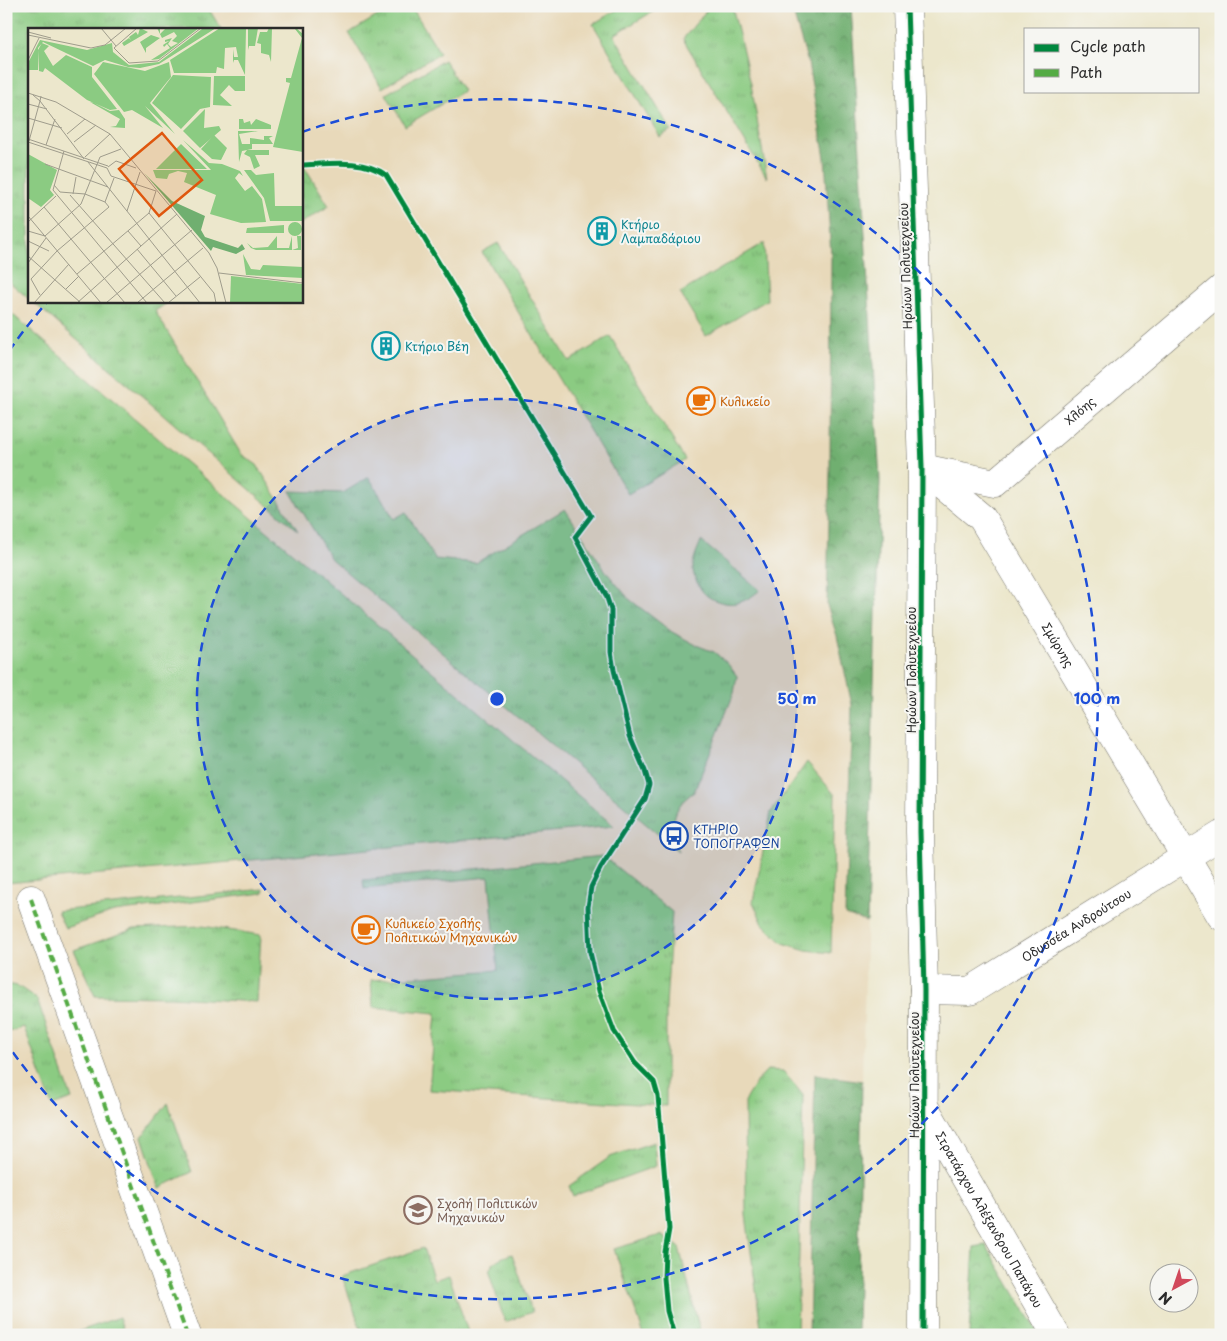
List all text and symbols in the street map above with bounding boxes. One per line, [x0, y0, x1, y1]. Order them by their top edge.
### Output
inset map [28, 28, 302, 302]
legend [1024, 28, 1200, 92]
text: Cycle path [1070, 34, 1146, 57]
text: Path [1070, 60, 1102, 83]
street label: Ηρώων Πολυτεχνείου [894, 202, 916, 330]
place label: Κτήριο Λαμπαδάριου [621, 215, 701, 247]
building icon: Κτήριο Λαμπαδάριου [587, 216, 617, 246]
building icon: Κτήριο Βέη [371, 331, 401, 361]
place label: Κτήριο Βέη [405, 337, 469, 355]
cafe icon: Κυλικείο [686, 386, 716, 416]
place label: Κυλικείο [720, 392, 771, 410]
street label: Χλόης [1060, 392, 1099, 429]
street label: Ηρώων Πολυτεχνείου [902, 607, 920, 733]
street label: Σμύρνης [1038, 619, 1079, 671]
text: 50 m [778, 686, 816, 709]
text: 100 m [1074, 686, 1120, 709]
centre of rings [488, 690, 506, 708]
place label: ΚΤΗΡΙΟ ΤΟΠΟΓΡΑΦΩΝ [693, 820, 780, 852]
bus stop icon: ΚΤΗΡΙΟ ΤΟΠΟΓΡΑΦΩΝ [659, 821, 689, 851]
street label: Οδυσσέα Ανδρούτσου [1018, 884, 1135, 966]
place label: Κυλικείο Σχολής Πολιτικών Μηχανικών [385, 914, 518, 946]
cafe icon: Κυλικείο Σχολής Πολιτικών Μηχανικών [351, 915, 381, 945]
street label: Ηρώων Πολυτεχνείου [905, 1012, 923, 1138]
street label: Στρατάρχου Αλέξανδρου Παπάγου [932, 1128, 1047, 1311]
place label: Σχολή Πολιτικών Μηχανικών [437, 1194, 538, 1226]
school or university icon: Σχολή Πολιτικών Μηχανικών [403, 1195, 433, 1225]
north arrow [1150, 1264, 1200, 1314]
text: N [1154, 1287, 1176, 1310]

